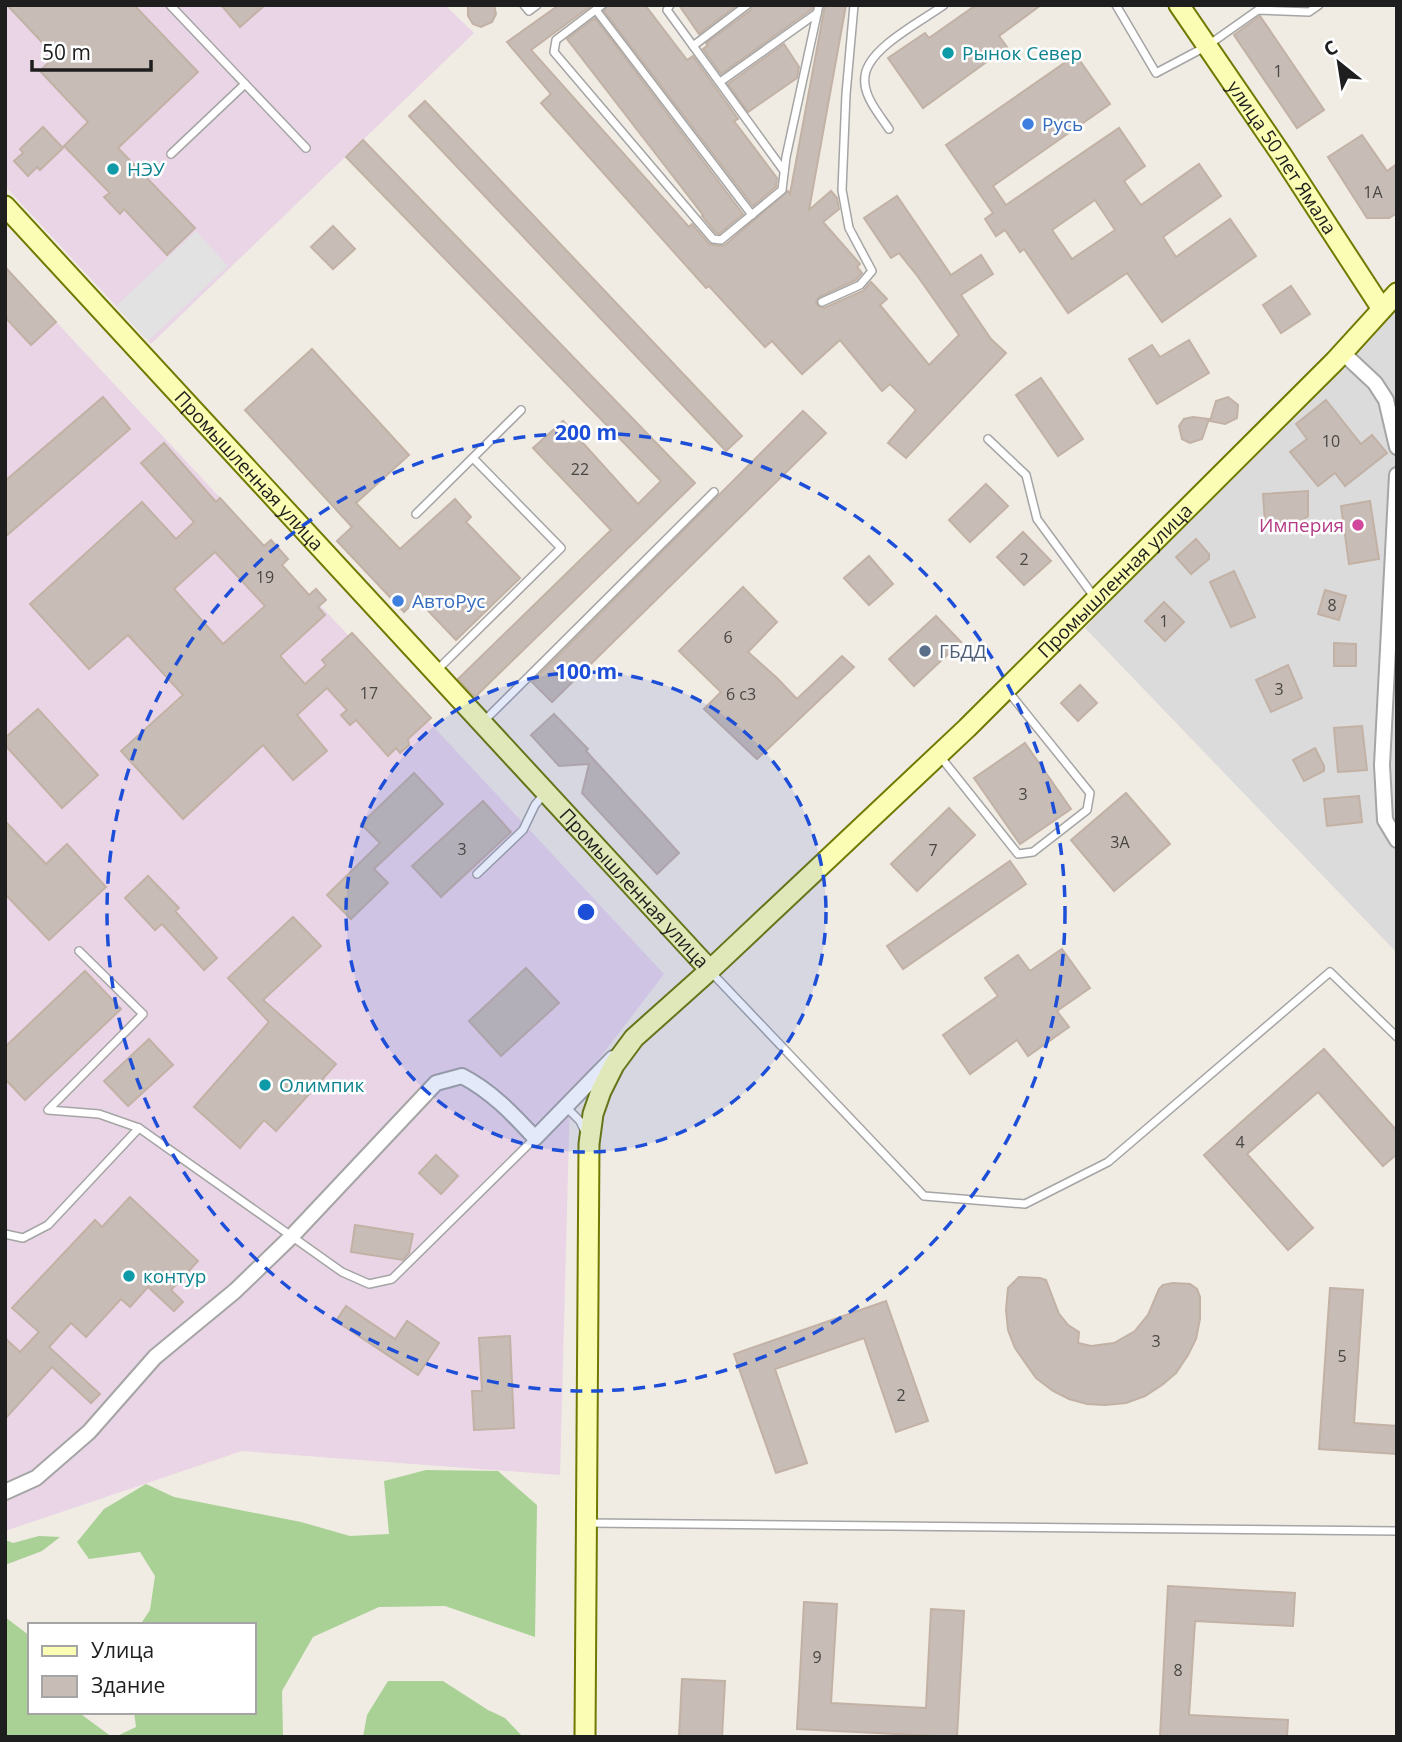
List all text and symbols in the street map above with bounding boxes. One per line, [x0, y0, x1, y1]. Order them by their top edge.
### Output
scale bar [32, 28, 150, 72]
north arrow [1304, 28, 1374, 98]
text: С [1319, 34, 1342, 63]
text: 50 m [42, 38, 91, 66]
place label: Рынок Север [962, 40, 1082, 66]
marker: Рынок Север [940, 45, 956, 61]
house number: 1 [1273, 60, 1283, 82]
street label: улица 50 лет Ямала [1221, 75, 1343, 239]
place label: Русь [1042, 111, 1083, 137]
marker: Русь [1020, 116, 1036, 132]
place label: НЭУ [127, 156, 165, 182]
marker: НЭУ [105, 161, 121, 177]
house number: 1А [1363, 181, 1384, 203]
street label: Промышленная улица [169, 385, 330, 556]
text: 200 m [555, 418, 617, 446]
house number: 10 [1322, 430, 1340, 452]
house number: 22 [571, 458, 589, 480]
street label: Промышленная улица [1032, 498, 1198, 664]
place label: Империя [1259, 512, 1344, 538]
marker: Империя [1350, 517, 1366, 533]
house number: 2 [1019, 548, 1029, 570]
house number: 19 [256, 566, 274, 588]
place label: АвтоРус [412, 588, 485, 614]
marker: АвтоРус [390, 593, 406, 609]
house number: 8 [1327, 594, 1337, 616]
house number: 1 [1159, 610, 1169, 632]
house number: 6 [723, 626, 733, 648]
place label: ГБДД [939, 638, 987, 664]
marker: ГБДД [917, 643, 933, 659]
text: 100 m [555, 657, 617, 685]
house number: 3 [1274, 678, 1284, 700]
house number: 17 [360, 682, 378, 704]
house number: 6 с3 [726, 683, 756, 705]
house number: 3 [1018, 783, 1028, 805]
street label: Промышленная улица [554, 802, 715, 974]
house number: 3А [1110, 831, 1131, 853]
house number: 3 [457, 838, 467, 860]
house number: 7 [928, 839, 938, 861]
centre of rings [574, 900, 598, 924]
place label: Олимпик [279, 1072, 365, 1098]
marker: Олимпик [257, 1077, 273, 1093]
house number: 4 [1235, 1131, 1245, 1153]
place label: контур [143, 1263, 206, 1289]
marker: контур [121, 1268, 137, 1284]
house number: 3 [1151, 1330, 1161, 1352]
house number: 5 [1337, 1345, 1347, 1367]
house number: 2 [896, 1384, 906, 1406]
legend [28, 1623, 256, 1714]
text: Улица [91, 1636, 154, 1664]
house number: 9 [812, 1646, 822, 1668]
house number: 8 [1173, 1659, 1183, 1681]
text: Здание [91, 1671, 165, 1699]

